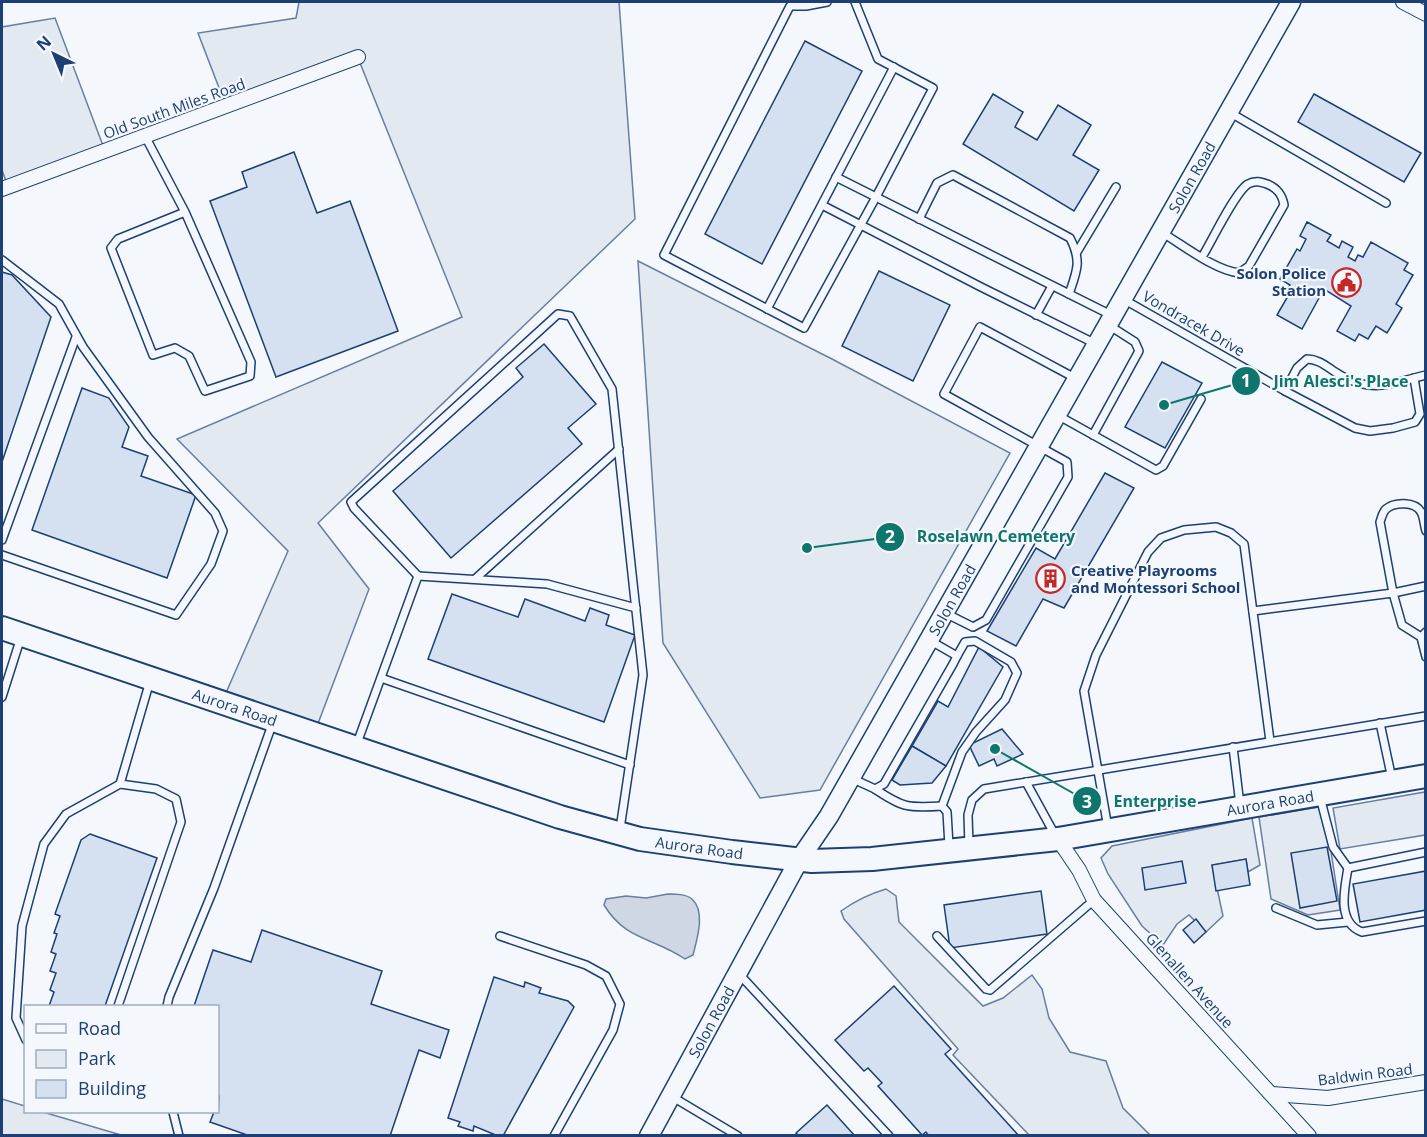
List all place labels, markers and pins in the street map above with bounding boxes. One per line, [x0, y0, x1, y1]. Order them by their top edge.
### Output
place label: Solon Police Station [1236, 263, 1326, 300]
public building icon: Solon Police Station [1331, 266, 1363, 298]
callout: Jim Alesci's Place [1231, 364, 1420, 398]
callout: Roselawn Cemetery [875, 520, 1087, 554]
place label: Creative Playrooms and Montessori School [1071, 560, 1240, 597]
building icon: Creative Playrooms and Montessori School [1034, 563, 1066, 595]
callout: Enterprise [1072, 784, 1209, 818]

